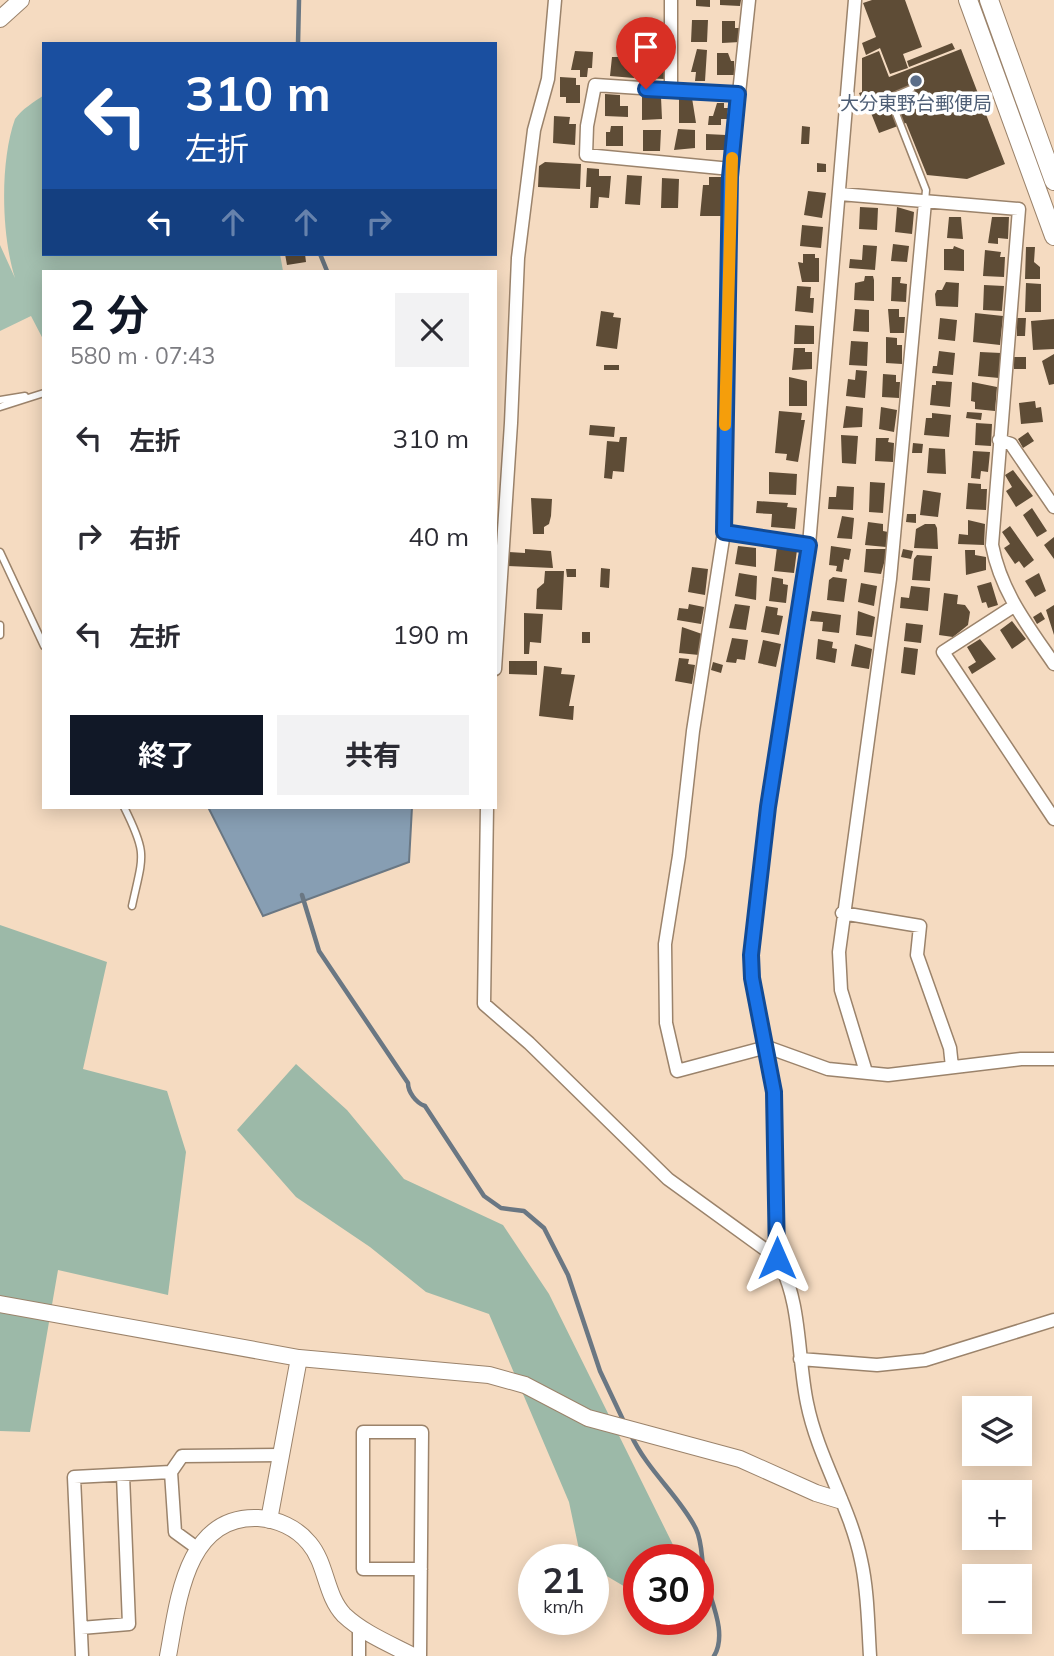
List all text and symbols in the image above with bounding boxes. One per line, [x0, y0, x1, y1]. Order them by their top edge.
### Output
pin [616, 17, 676, 89]
icon: arrive [627, 28, 665, 66]
text: 310 m [185, 62, 331, 123]
icon: left [70, 70, 161, 161]
marker: 大分東野台郵便局 [908, 73, 924, 89]
place label: 大分東野台郵便局 [840, 91, 992, 115]
text: 左折 [185, 128, 249, 168]
icon: left [141, 203, 179, 241]
icon: ahead [214, 203, 252, 241]
icon: ahead [287, 203, 325, 241]
icon: right [360, 203, 398, 241]
text: 2 分 [70, 288, 149, 341]
button: close [395, 293, 469, 367]
text: 580 m · 07:43 [70, 341, 215, 370]
icon: left [70, 419, 108, 457]
text: 310 m [393, 422, 469, 455]
text: 左折 [129, 424, 181, 457]
icon: right [70, 517, 108, 555]
text: 40 m [408, 520, 469, 553]
text: 右折 [129, 522, 181, 555]
icon: left [70, 615, 108, 653]
text: 190 m [393, 618, 469, 651]
text: 左折 [129, 620, 181, 653]
button: 終了 [70, 715, 263, 795]
button: 共有 [277, 715, 469, 795]
position arrow [740, 1221, 814, 1295]
map controls [962, 1396, 1032, 1634]
button: layers [962, 1396, 1032, 1466]
button: + [962, 1480, 1032, 1550]
speed limit sign: 30 [623, 1544, 714, 1635]
text: 21 [542, 1558, 585, 1602]
button: − [962, 1564, 1032, 1634]
text: km/h [543, 1595, 584, 1618]

